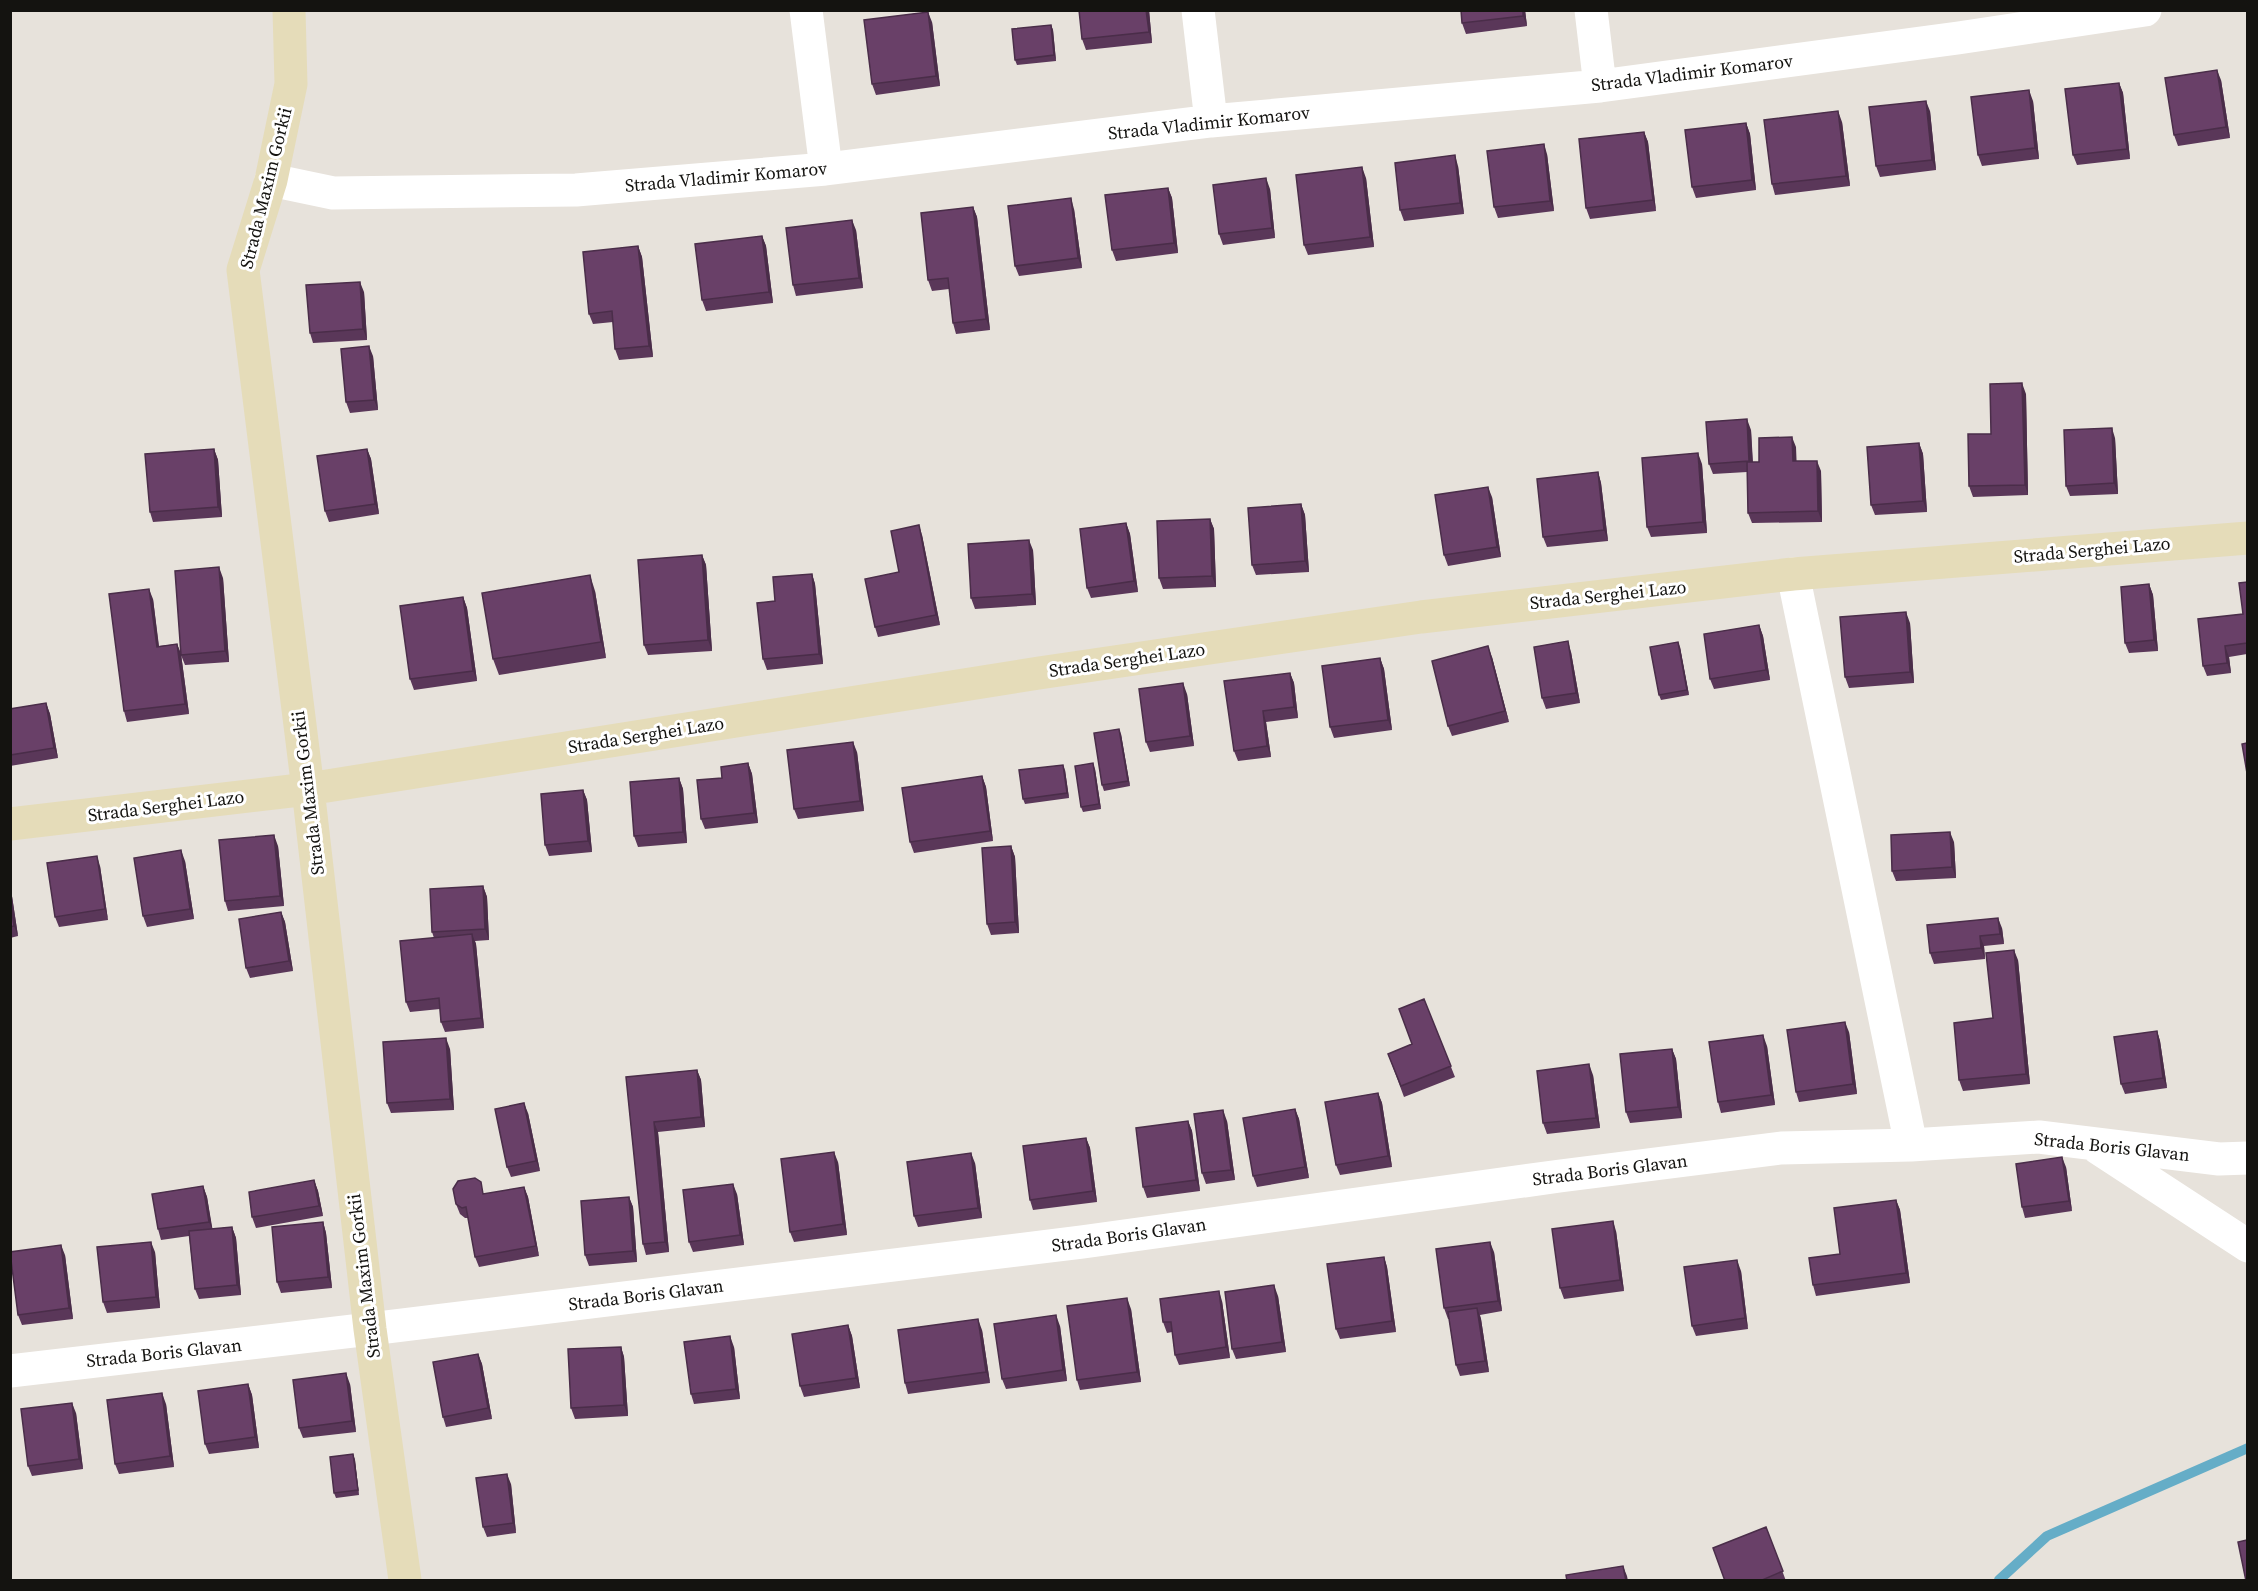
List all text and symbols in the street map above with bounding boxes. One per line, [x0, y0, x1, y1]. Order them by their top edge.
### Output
street label: Strada Vladimir Komarov [1590, 48, 1794, 97]
street label: Strada Vladimir Komarov [1107, 99, 1311, 146]
street label: Strada Maxim Gorkii [233, 105, 298, 271]
street label: Strada Vladimir Komarov [624, 155, 828, 198]
street label: Strada Serghei Lazo [2012, 530, 2172, 569]
street label: Strada Serghei Lazo [1528, 574, 1688, 615]
street label: Strada Serghei Lazo [1047, 636, 1207, 683]
street label: Strada Maxim Gorkii [285, 710, 330, 877]
street label: Strada Serghei Lazo [566, 710, 726, 759]
street label: Strada Serghei Lazo [86, 783, 246, 827]
street label: Strada Boris Glavan [2033, 1126, 2191, 1167]
street label: Strada Boris Glavan [1531, 1148, 1689, 1191]
street label: Strada Maxim Gorkii [341, 1193, 386, 1360]
street label: Strada Boris Glavan [1050, 1211, 1208, 1258]
street label: Strada Boris Glavan [567, 1273, 725, 1316]
street label: Strada Boris Glavan [85, 1332, 243, 1373]

